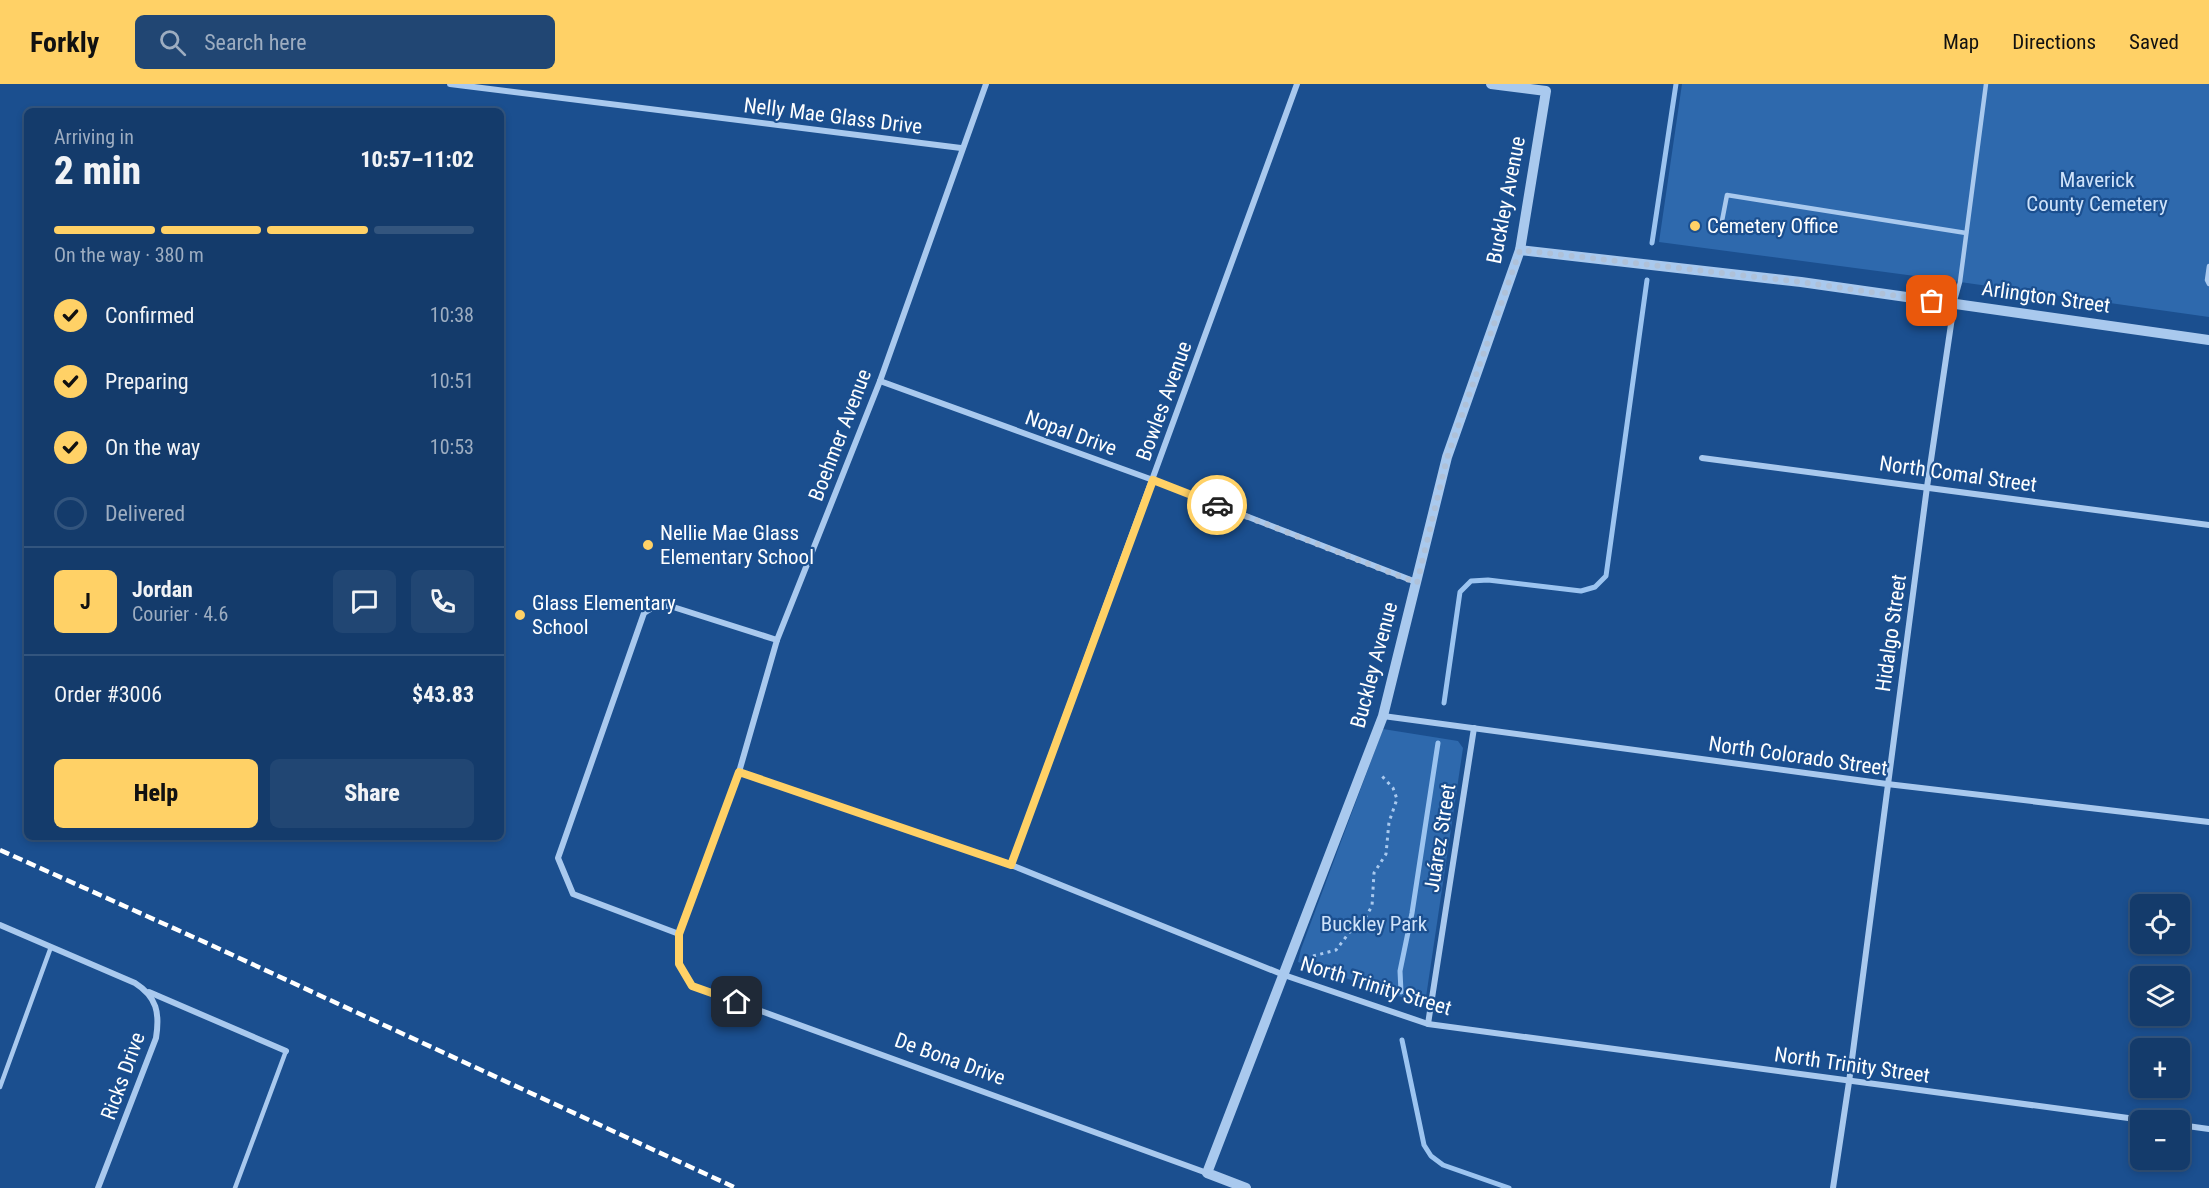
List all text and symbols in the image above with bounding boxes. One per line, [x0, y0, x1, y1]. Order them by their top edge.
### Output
search box [135, 15, 555, 69]
text: Forkly [30, 26, 99, 59]
icon: search [156, 26, 189, 59]
text: Search here [204, 30, 307, 55]
text: Map [1943, 30, 1979, 54]
text: Directions [2012, 30, 2096, 54]
text: Saved [2129, 30, 2179, 54]
street label: Nelly Mae Glass Drive [742, 93, 924, 139]
text: Arriving in [54, 125, 134, 149]
street label: Buckley Avenue [1482, 134, 1530, 266]
text: 10:57–11:02 [360, 147, 474, 172]
text: 2 min [54, 148, 141, 194]
park label: Maverick County Cemetery [2026, 168, 2168, 216]
place label: Cemetery Office [1707, 214, 1839, 238]
marker: Cemetery Office [1688, 219, 1702, 233]
text: On the way · 380 m [54, 243, 204, 267]
pin [1906, 275, 1957, 326]
street label: Arlington Street [1980, 276, 2112, 318]
icon: bag [1915, 284, 1948, 317]
icon: check [54, 299, 87, 332]
text: Confirmed [105, 303, 194, 328]
text: 10:38 [430, 303, 474, 327]
street label: Bowles Avenue [1131, 338, 1197, 464]
icon: check [54, 365, 87, 398]
street label: Boehmer Avenue [804, 366, 876, 504]
text: Preparing [105, 369, 189, 394]
text: 10:51 [430, 369, 474, 393]
street label: Nopal Drive [1022, 405, 1120, 461]
icon: check [54, 431, 87, 464]
text: On the way [105, 435, 200, 460]
text: 10:53 [430, 435, 474, 459]
street label: North Comal Street [1878, 451, 2038, 497]
courier [1187, 475, 1247, 535]
icon: car [1201, 489, 1234, 522]
text: Delivered [105, 501, 185, 526]
place label: Nellie Mae Glass Elementary School [660, 521, 814, 569]
marker: Nellie Mae Glass Elementary School [641, 538, 655, 552]
button: chat [333, 570, 396, 633]
button: phone [411, 570, 474, 633]
street label: Hidalgo Street [1871, 573, 1911, 693]
text: Jordan [132, 577, 193, 602]
text: J [80, 589, 91, 614]
place label: Glass Elementary School [532, 591, 676, 639]
street label: Buckley Avenue [1346, 599, 1402, 731]
text: Courier · 4.6 [132, 602, 228, 626]
marker: Glass Elementary School [513, 608, 527, 622]
text: Order #3006 [54, 682, 162, 707]
text: $43.83 [412, 682, 474, 707]
street label: North Colorado Street [1707, 732, 1889, 780]
button: Help [54, 759, 258, 828]
button: Share [270, 759, 474, 828]
street label: Juárez Street [1420, 782, 1460, 894]
map controls [2130, 894, 2190, 1170]
button: locate [2130, 894, 2190, 954]
park label: Buckley Park [1321, 912, 1428, 936]
street label: North Trinity Street [1298, 952, 1454, 1020]
button: layers [2130, 966, 2190, 1026]
pin [711, 976, 762, 1027]
icon: home [720, 985, 753, 1018]
street label: De Bona Drive [892, 1028, 1009, 1090]
street label: Ricks Drive [96, 1029, 150, 1123]
button: + [2130, 1038, 2190, 1098]
street label: North Trinity Street [1773, 1042, 1931, 1088]
button: − [2130, 1110, 2190, 1170]

